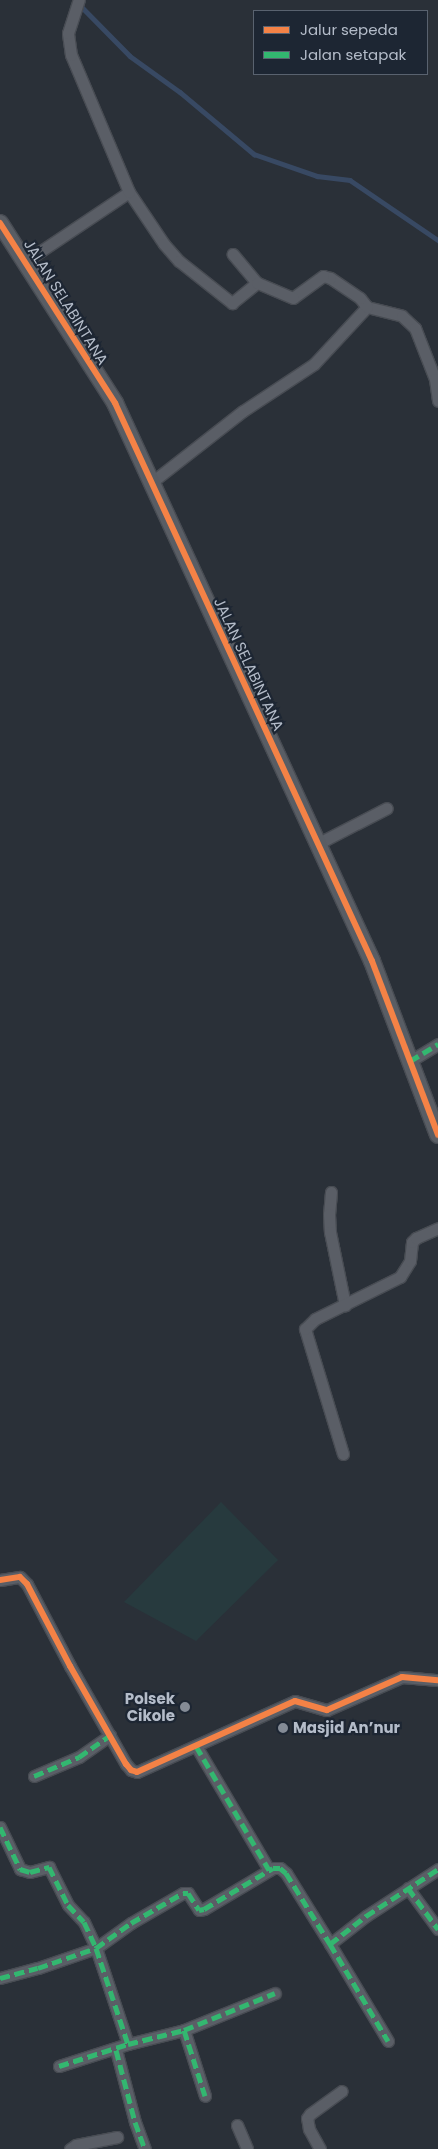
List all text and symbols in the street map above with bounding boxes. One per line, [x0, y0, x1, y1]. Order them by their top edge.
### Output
legend [253, 10, 428, 75]
text: Jalur sepeda [300, 19, 398, 40]
text: Jalan setapak [300, 44, 406, 65]
street label: JALAN SELABINTANA [20, 236, 112, 368]
street label: JALAN SELABINTANA [210, 595, 288, 733]
place label: Polsek Cikole [125, 1689, 175, 1724]
marker: Polsek Cikole [179, 1701, 191, 1713]
place label: Masjid An’nur [293, 1719, 400, 1737]
marker: Masjid An’nur [277, 1722, 289, 1734]

